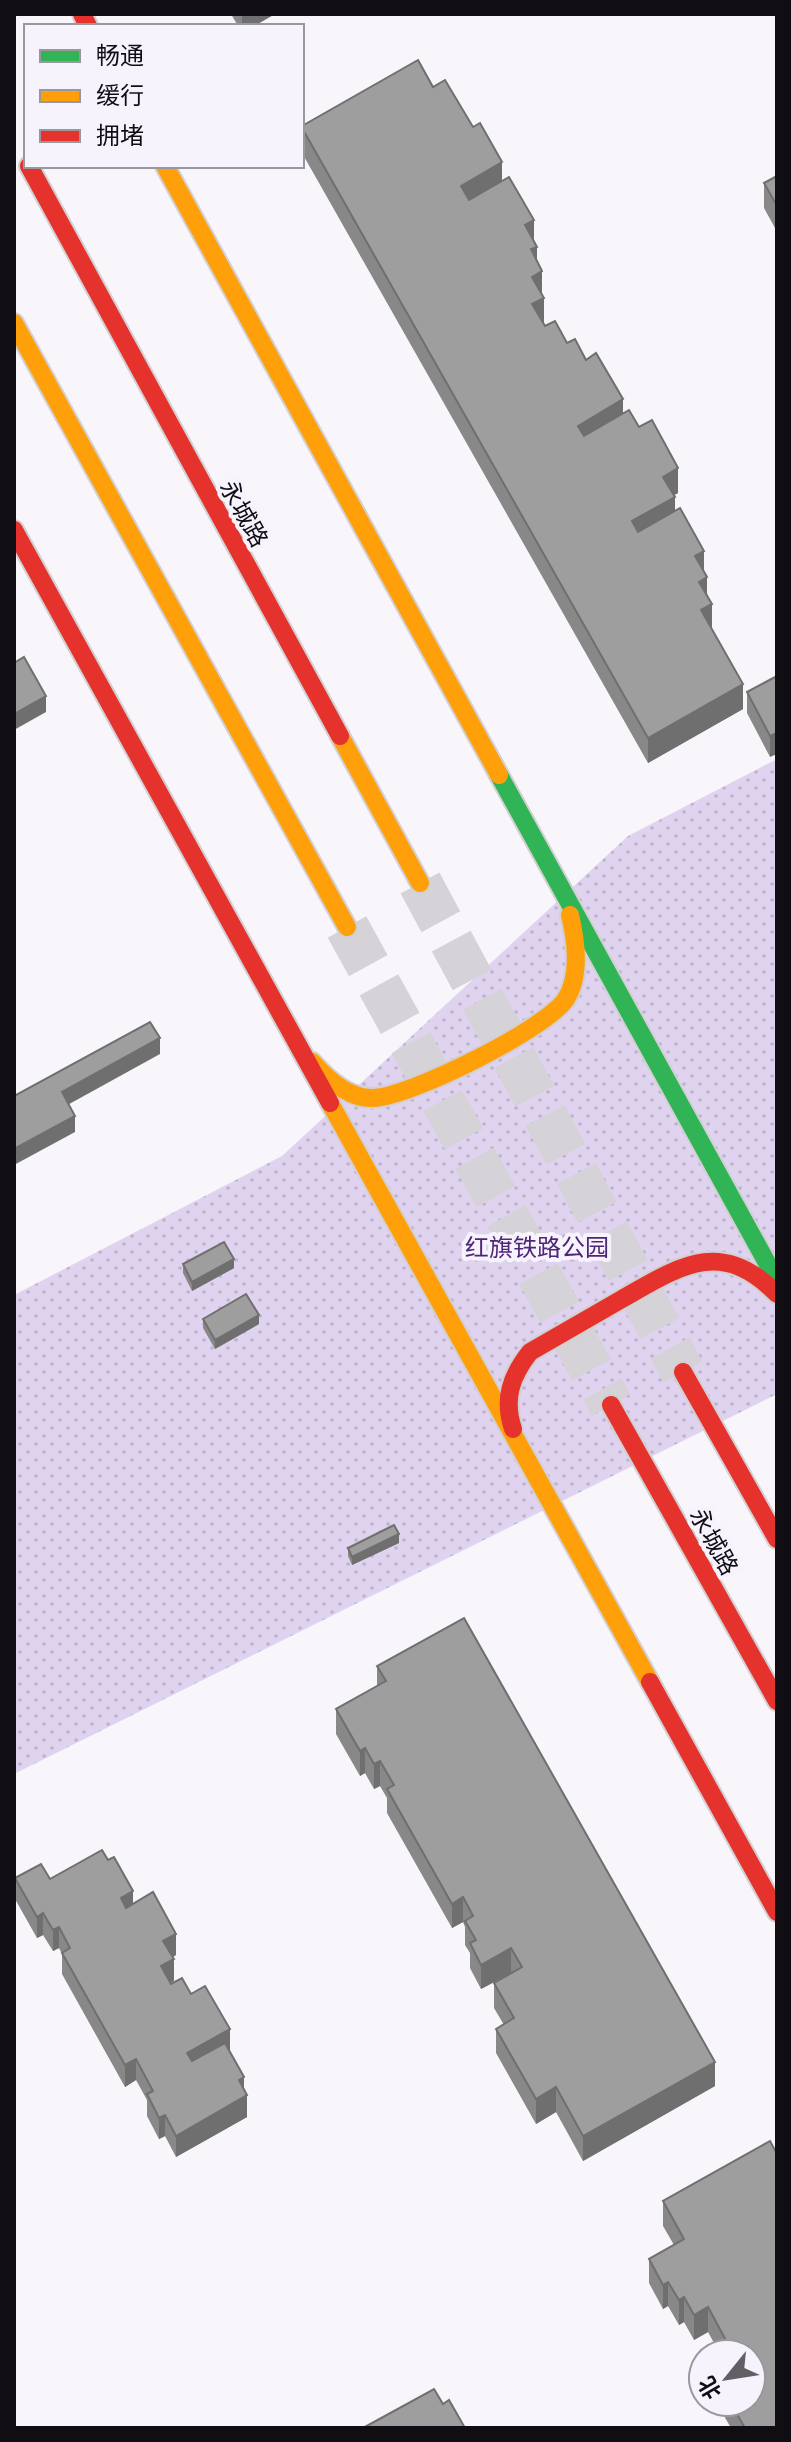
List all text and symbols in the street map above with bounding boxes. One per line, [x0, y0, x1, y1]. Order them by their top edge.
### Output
legend [24, 24, 304, 168]
text: 畅通 [96, 38, 144, 71]
text: 缓行 [96, 78, 144, 111]
text: 拥堵 [96, 118, 144, 151]
street label: 永城路 [213, 474, 277, 552]
park label: 红旗铁路公园 [465, 1230, 609, 1263]
street label: 永城路 [683, 1502, 747, 1580]
north arrow [687, 2338, 767, 2418]
text: 北 [690, 2371, 727, 2406]

